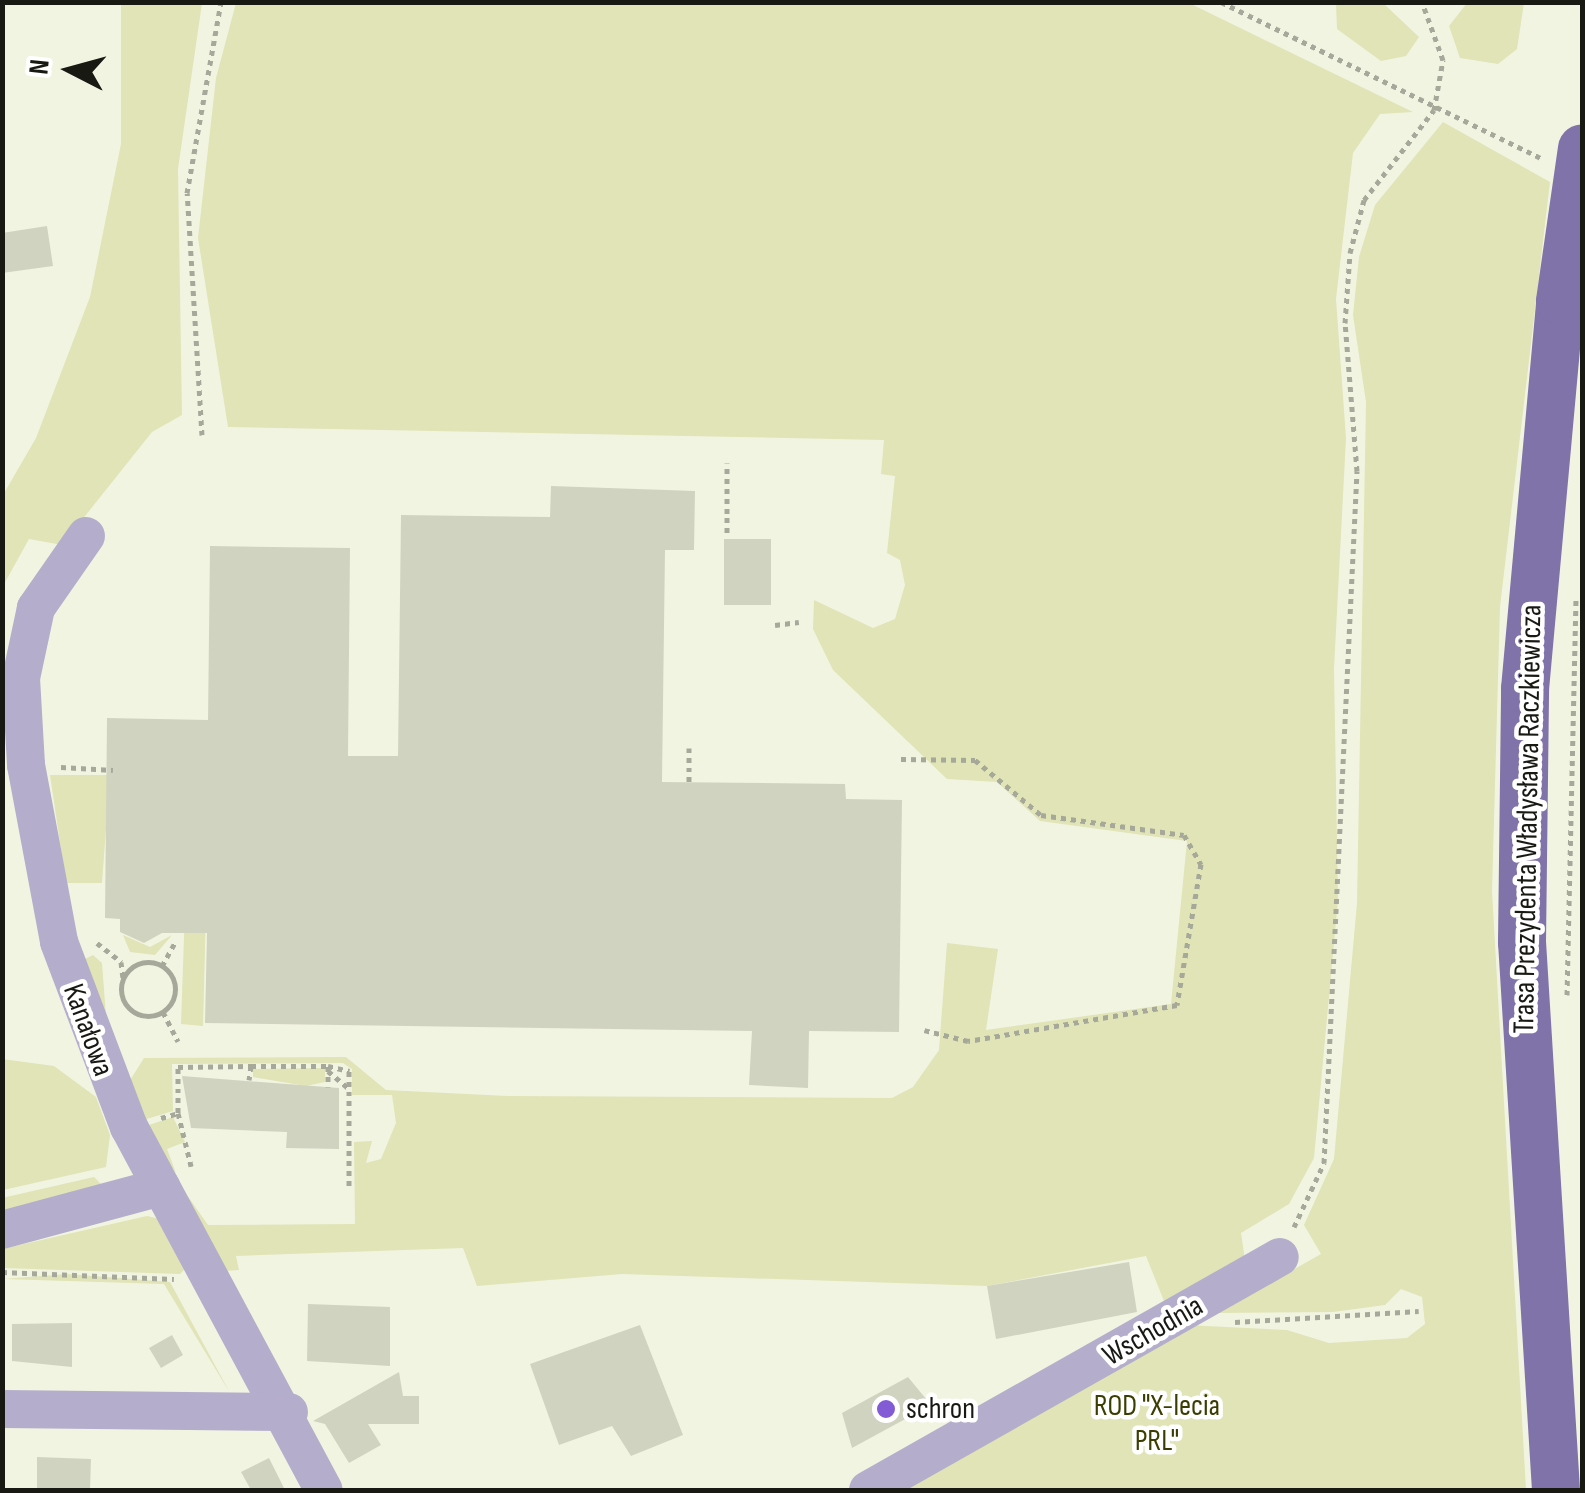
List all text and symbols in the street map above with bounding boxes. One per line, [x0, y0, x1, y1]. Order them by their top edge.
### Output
north arrow [20, 20, 120, 120]
text: N [22, 58, 57, 76]
street label: Trasa Prezydenta Władysława Raczkiewicza [1506, 604, 1550, 1034]
street label: Kanałowa [55, 979, 121, 1081]
street label: Wschodnia [1097, 1288, 1209, 1374]
park label: ROD "X-lecia PRL" [1094, 1388, 1220, 1458]
place label: schron [906, 1391, 975, 1427]
marker: schron [875, 1398, 897, 1420]

